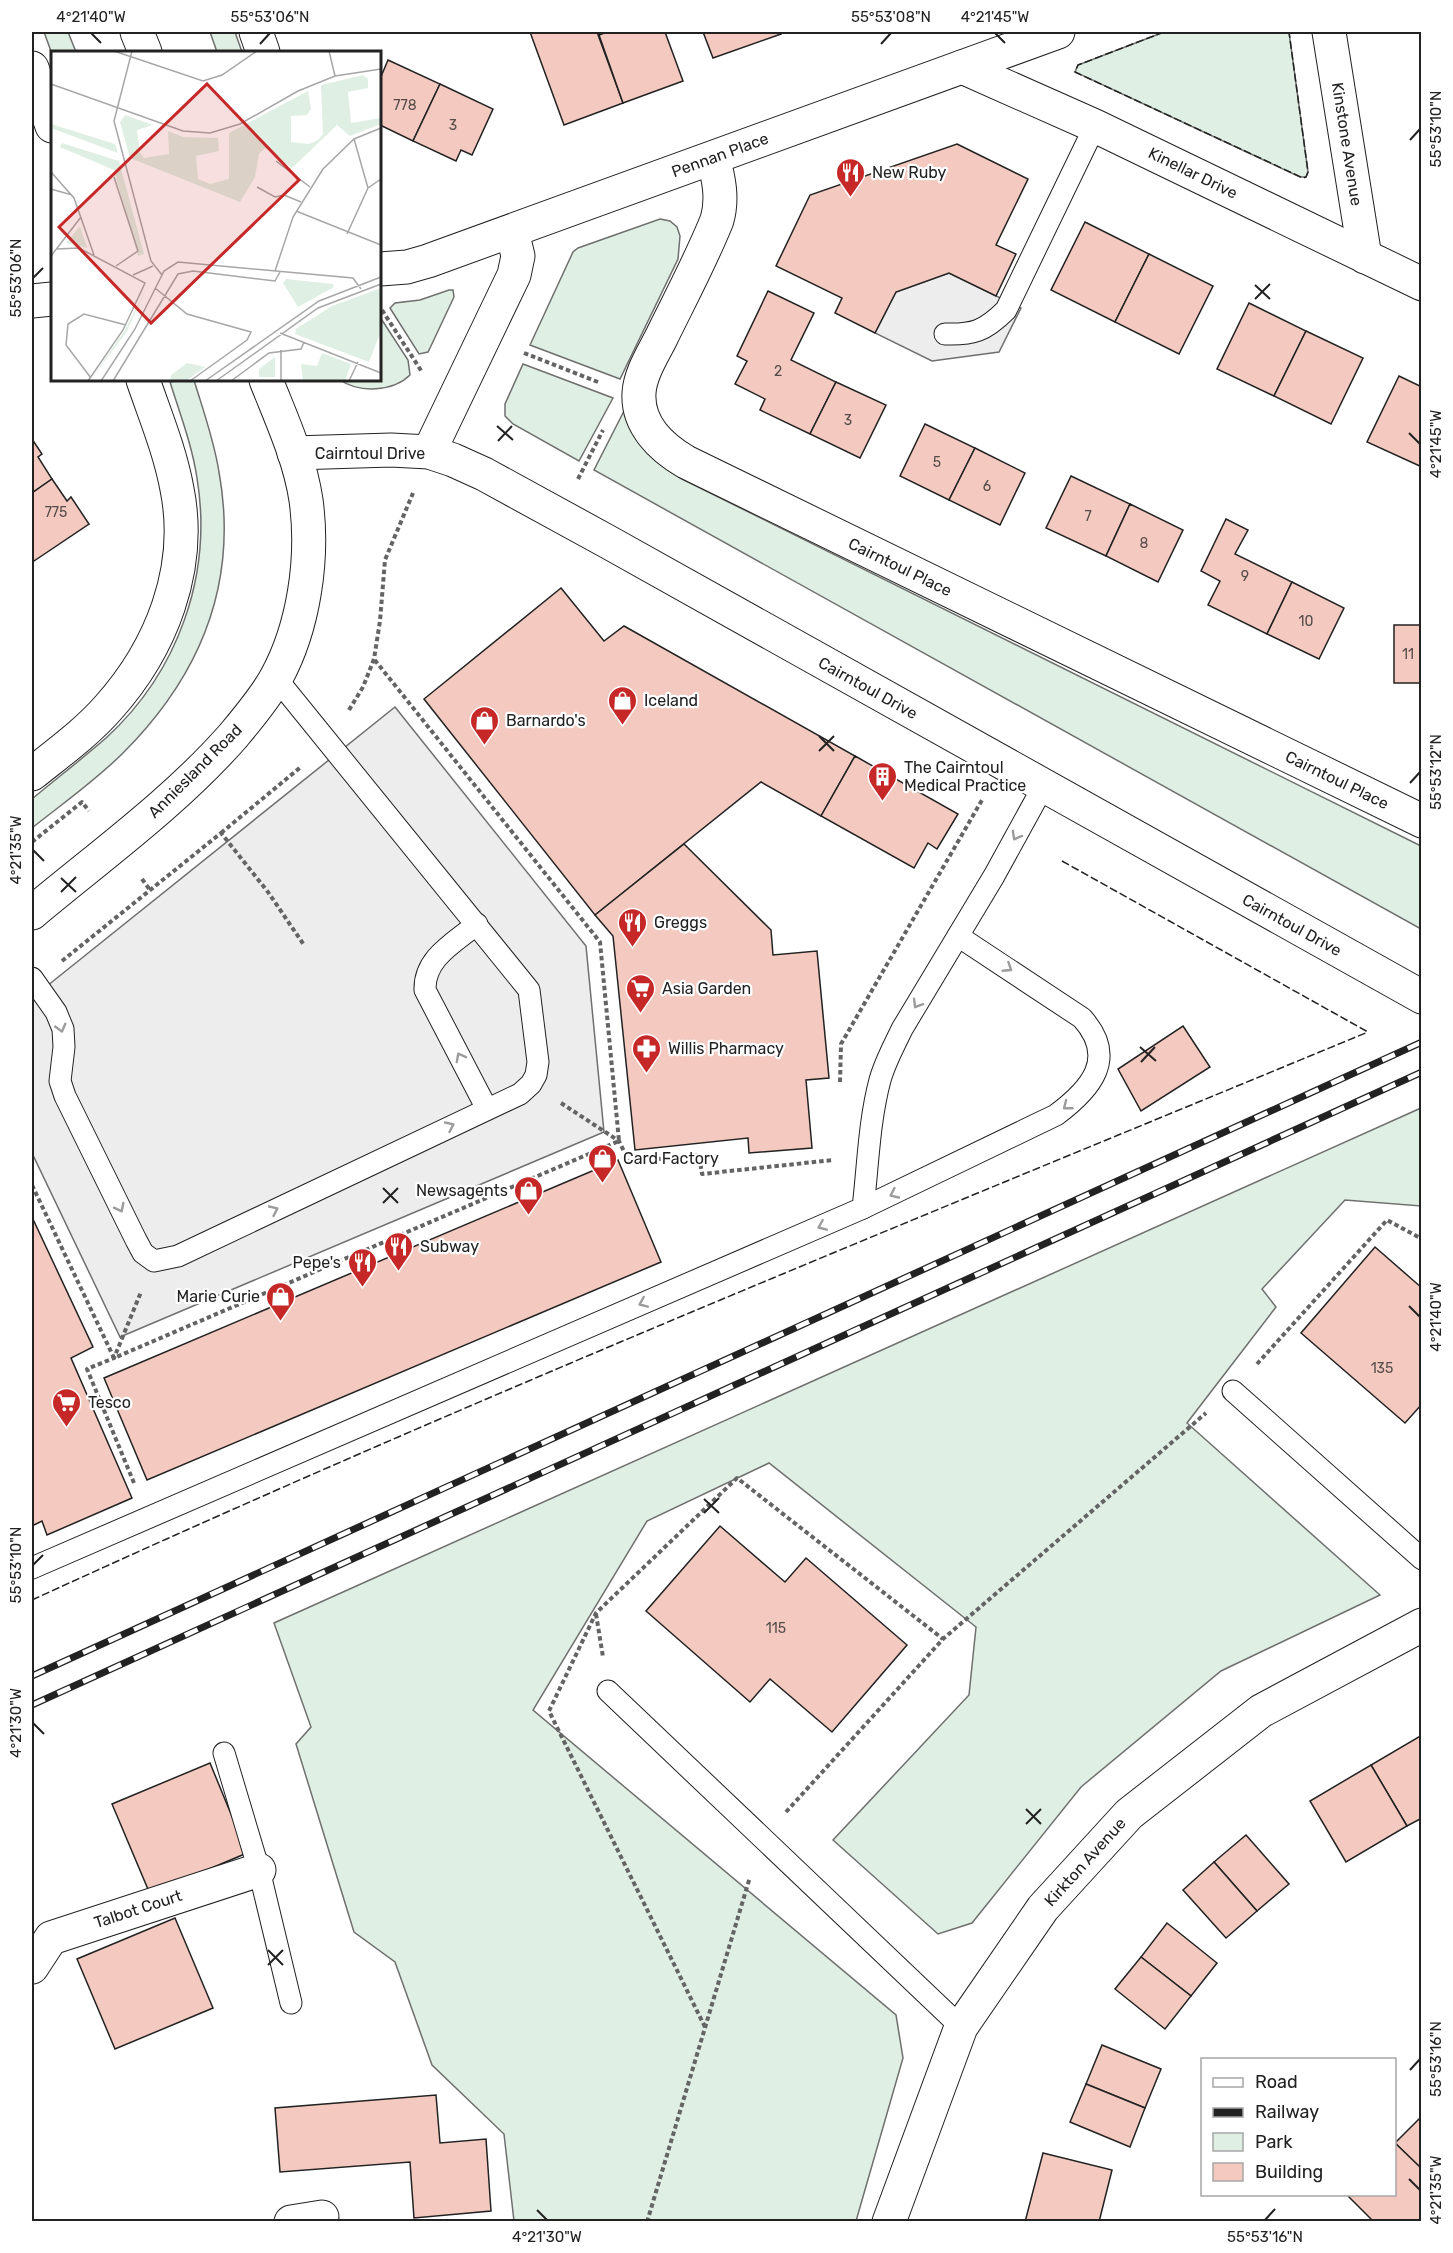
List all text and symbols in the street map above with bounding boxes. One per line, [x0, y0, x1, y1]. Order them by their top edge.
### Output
text: 4°21'40"W [56, 8, 126, 26]
text: 55°53'06"N [231, 8, 309, 26]
text: 55°53'08"N [851, 8, 931, 26]
text: 4°21'45"W [961, 8, 1029, 26]
inset map [51, 51, 381, 381]
street label: Kinstone Avenue [1328, 81, 1366, 207]
text: 55°53'10"N [1427, 91, 1445, 167]
house number: 778 [393, 97, 417, 114]
house number: 3 [449, 117, 457, 134]
street label: Pennan Place [669, 129, 771, 181]
street label: Kinellar Drive [1145, 143, 1241, 203]
restaurant icon: New Ruby [835, 156, 867, 198]
place label: New Ruby [872, 163, 947, 182]
text: 55°53'06"N [7, 239, 25, 317]
house number: 2 [774, 363, 782, 380]
text: 4°21'45"W [1427, 410, 1445, 478]
house number: 3 [844, 412, 852, 429]
street label: Cairntoul Drive [315, 444, 425, 463]
house number: 5 [933, 454, 941, 471]
house number: 6 [983, 478, 991, 495]
house number: 775 [45, 504, 67, 521]
house number: 7 [1084, 508, 1092, 525]
street label: Cairntoul Place [845, 534, 955, 600]
house number: 8 [1140, 535, 1149, 552]
house number: 9 [1241, 568, 1249, 585]
house number: 10 [1299, 613, 1314, 630]
house number: 11 [1402, 646, 1414, 663]
street label: Cairntoul Drive [815, 653, 921, 723]
shop icon: Iceland [607, 684, 639, 726]
place label: Iceland [644, 691, 698, 710]
shop icon: Barnardo's [469, 704, 501, 746]
place label: Barnardo's [506, 711, 586, 730]
street label: Anniesland Road [144, 720, 246, 822]
text: 55°53'12"N [1427, 734, 1445, 810]
street label: Cairntoul Place [1282, 747, 1392, 813]
place label: The Cairntoul Medical Practice [904, 758, 1026, 795]
building icon: The Cairntoul Medical Practice [867, 760, 899, 802]
text: 4°21'35"W [7, 815, 25, 885]
one-way arrow [1012, 830, 1023, 841]
street label: Cairntoul Drive [1239, 890, 1345, 960]
restaurant icon: Greggs [617, 906, 649, 948]
place label: Greggs [654, 913, 707, 932]
one-way arrow [1001, 960, 1012, 971]
supermarket icon: Asia Garden [625, 972, 657, 1014]
place label: Asia Garden [662, 979, 751, 998]
one-way arrow [912, 998, 924, 1008]
one-way arrow [53, 1023, 66, 1033]
pharmacy icon: Willis Pharmacy [631, 1032, 663, 1074]
place label: Willis Pharmacy [668, 1039, 784, 1058]
one-way arrow [455, 1053, 467, 1064]
one-way arrow [1063, 1099, 1074, 1110]
one-way arrow [444, 1122, 455, 1134]
shop icon: Card Factory [586, 1142, 618, 1184]
place label: Card Factory [623, 1149, 719, 1168]
shop icon: Newsagents [513, 1174, 545, 1216]
place label: Newsagents [416, 1181, 508, 1200]
one-way arrow [889, 1187, 900, 1199]
one-way arrow [113, 1202, 125, 1213]
one-way arrow [268, 1206, 279, 1218]
one-way arrow [818, 1219, 829, 1231]
restaurant icon: Subway [383, 1230, 415, 1272]
place label: Subway [420, 1237, 479, 1256]
restaurant icon: Pepe's [346, 1246, 378, 1288]
place label: Pepe's [293, 1253, 341, 1272]
shop icon: Marie Curie [265, 1280, 297, 1322]
text: 4°21'40"W [1427, 1282, 1445, 1352]
place label: Marie Curie [176, 1287, 260, 1306]
one-way arrow [639, 1296, 650, 1308]
house number: 135 [1371, 1360, 1393, 1377]
supermarket icon: Tesco [51, 1386, 83, 1428]
place label: Tesco [88, 1393, 131, 1412]
text: 55°53'10"N [7, 1527, 25, 1603]
house number: 115 [766, 1620, 786, 1637]
text: 4°21'30"W [7, 1688, 25, 1758]
street label: Kirkton Avenue [1040, 1814, 1130, 1910]
street label: Talbot Court [92, 1886, 184, 1932]
text: 55°53'16"N [1427, 2021, 1445, 2097]
legend [1201, 2058, 1396, 2196]
text: Road [1255, 2071, 1298, 2093]
text: Railway [1255, 2101, 1319, 2123]
text: Park [1255, 2131, 1293, 2153]
text: 4°21'35"W [1427, 2155, 1445, 2225]
text: Building [1255, 2161, 1323, 2183]
text: 4°21'30"W [512, 2228, 582, 2246]
text: 55°53'16"N [1227, 2228, 1303, 2246]

